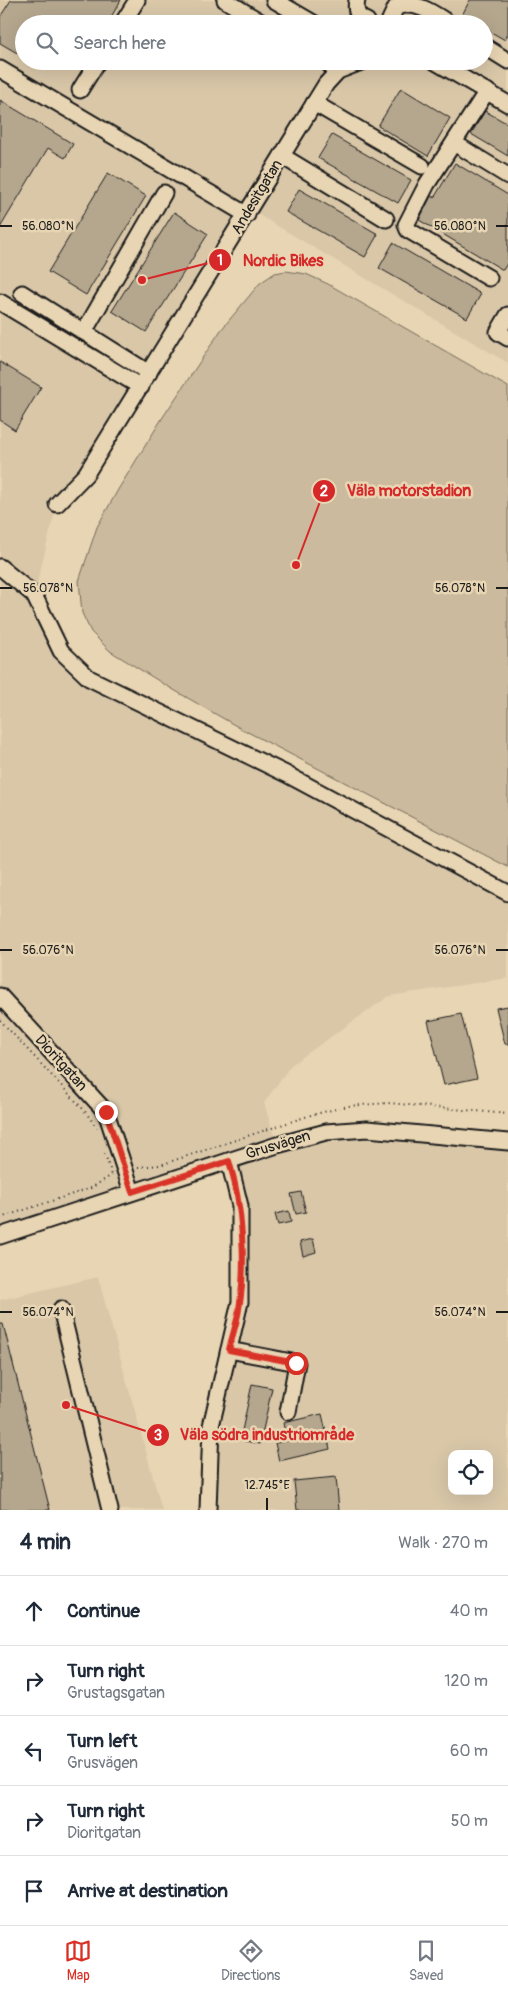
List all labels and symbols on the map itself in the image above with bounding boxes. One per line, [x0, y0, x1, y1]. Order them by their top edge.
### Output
street label: Andesitgatan [227, 156, 287, 238]
text: 56.080°N [22, 219, 74, 234]
text: 56.080°N [434, 219, 486, 234]
callout: Nordic Bikes [207, 245, 333, 276]
text: 1 [217, 251, 223, 270]
text: Nordic Bikes [243, 251, 324, 271]
callout: Väla motorstadion [311, 475, 481, 506]
text: Väla motorstadion [347, 481, 471, 501]
text: 2 [320, 482, 328, 501]
text: 56.078°N [23, 581, 73, 596]
text: 56.078°N [435, 581, 485, 596]
text: 56.076°N [22, 943, 74, 958]
text: 56.076°N [434, 943, 486, 958]
street label: Dioritgatan [31, 1031, 91, 1095]
route end [95, 1101, 118, 1124]
street label: Grusvägen [243, 1126, 313, 1164]
text: 56.074°N [23, 1305, 74, 1320]
text: 56.074°N [435, 1305, 486, 1320]
route start [285, 1352, 308, 1375]
callout: Väla södra industriområde [145, 1419, 364, 1450]
text: Väla södra industriområde [180, 1425, 355, 1445]
text: 3 [154, 1426, 162, 1445]
text: 12.745°E [244, 1478, 290, 1493]

